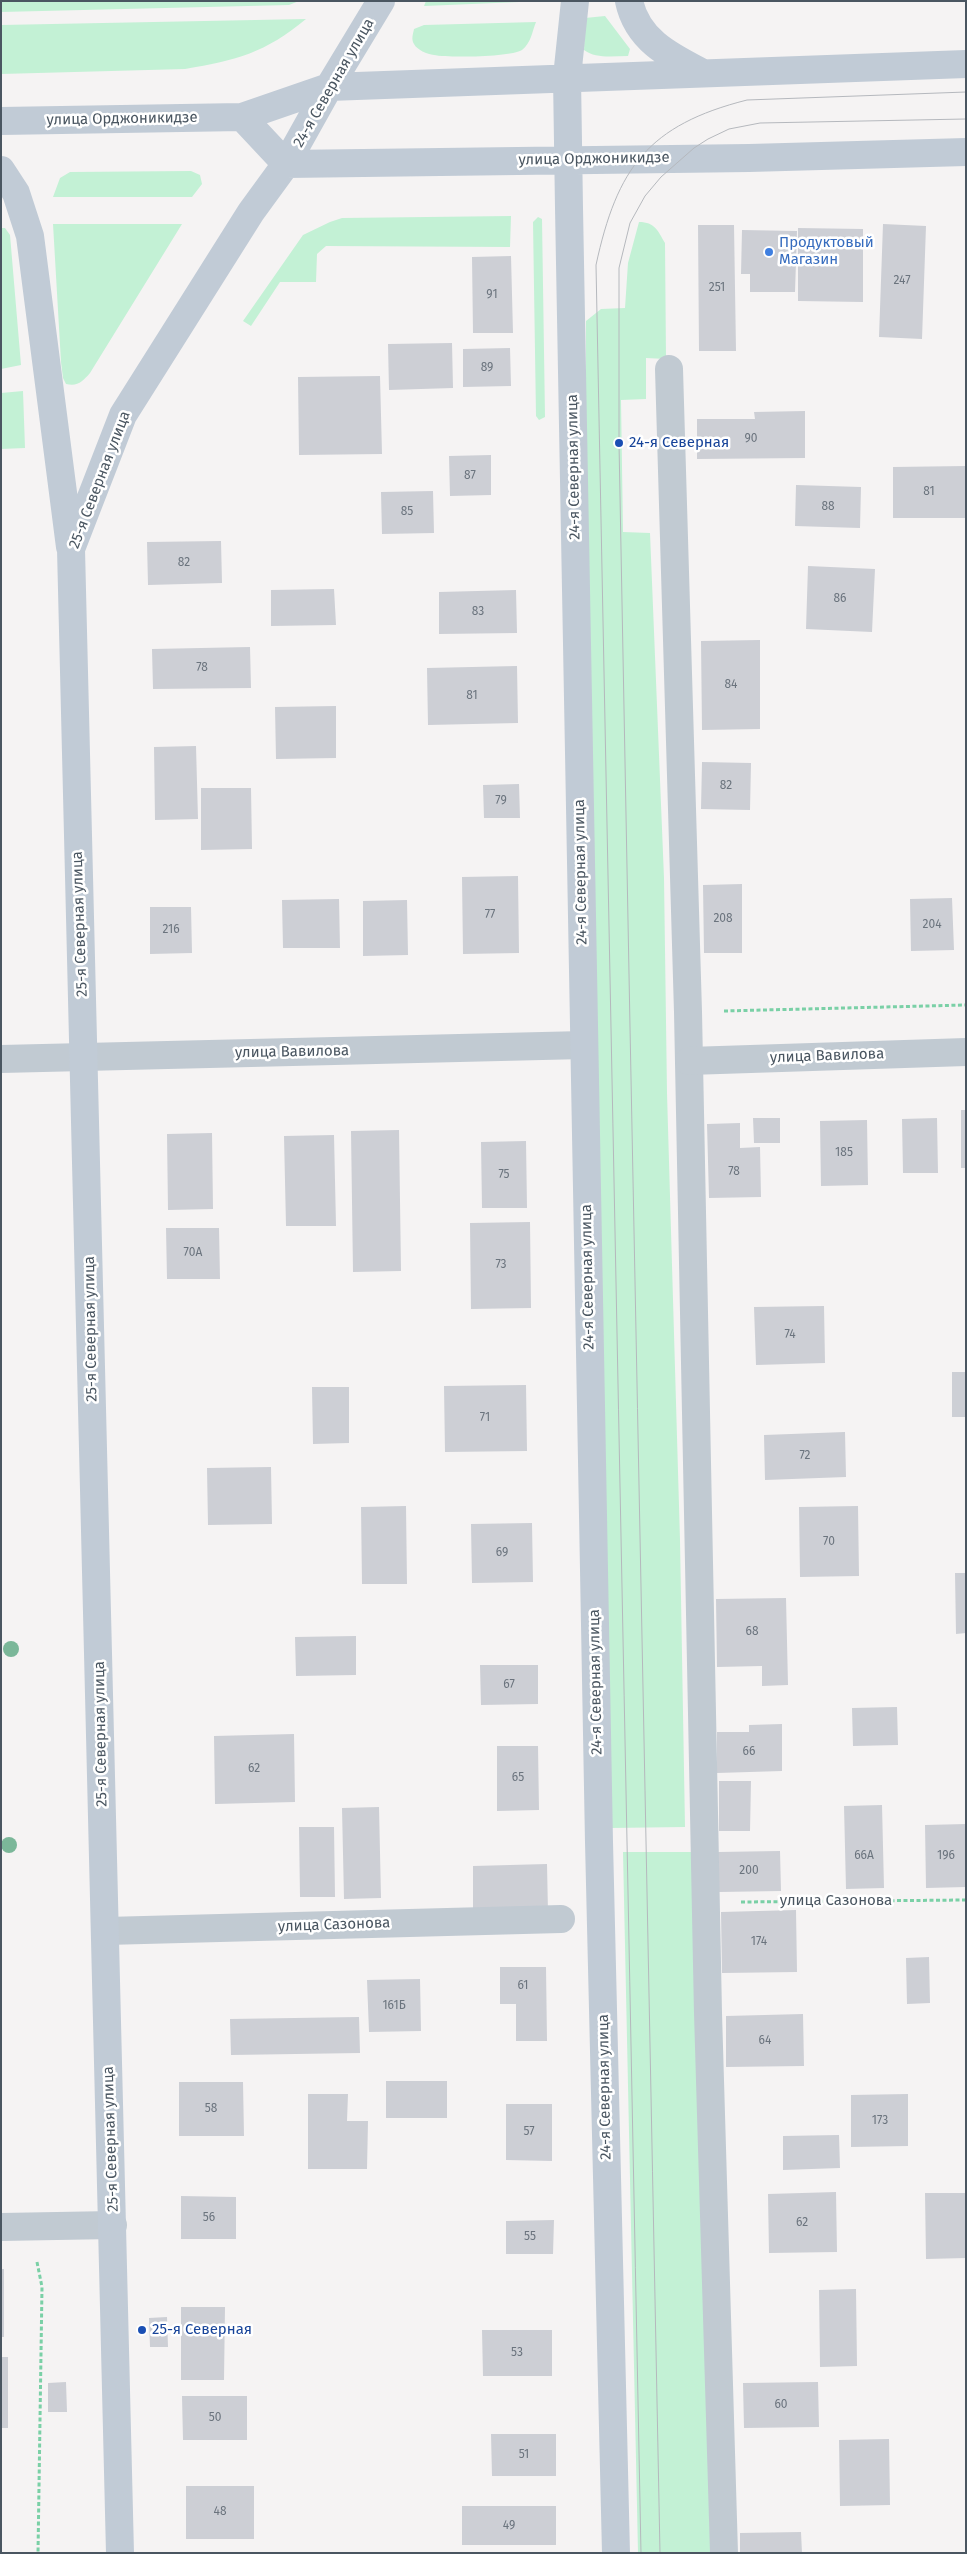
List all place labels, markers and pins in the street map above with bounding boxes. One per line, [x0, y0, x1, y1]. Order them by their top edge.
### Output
place label: Продуктовый Магазин [779, 234, 874, 269]
marker: Продуктовый Магазин [763, 246, 775, 258]
place label: 24-я Северная [629, 434, 729, 452]
marker: 24-я Северная [613, 437, 625, 449]
place label: 25-я Северная [152, 2321, 252, 2339]
marker: 25-я Северная [136, 2324, 148, 2336]

